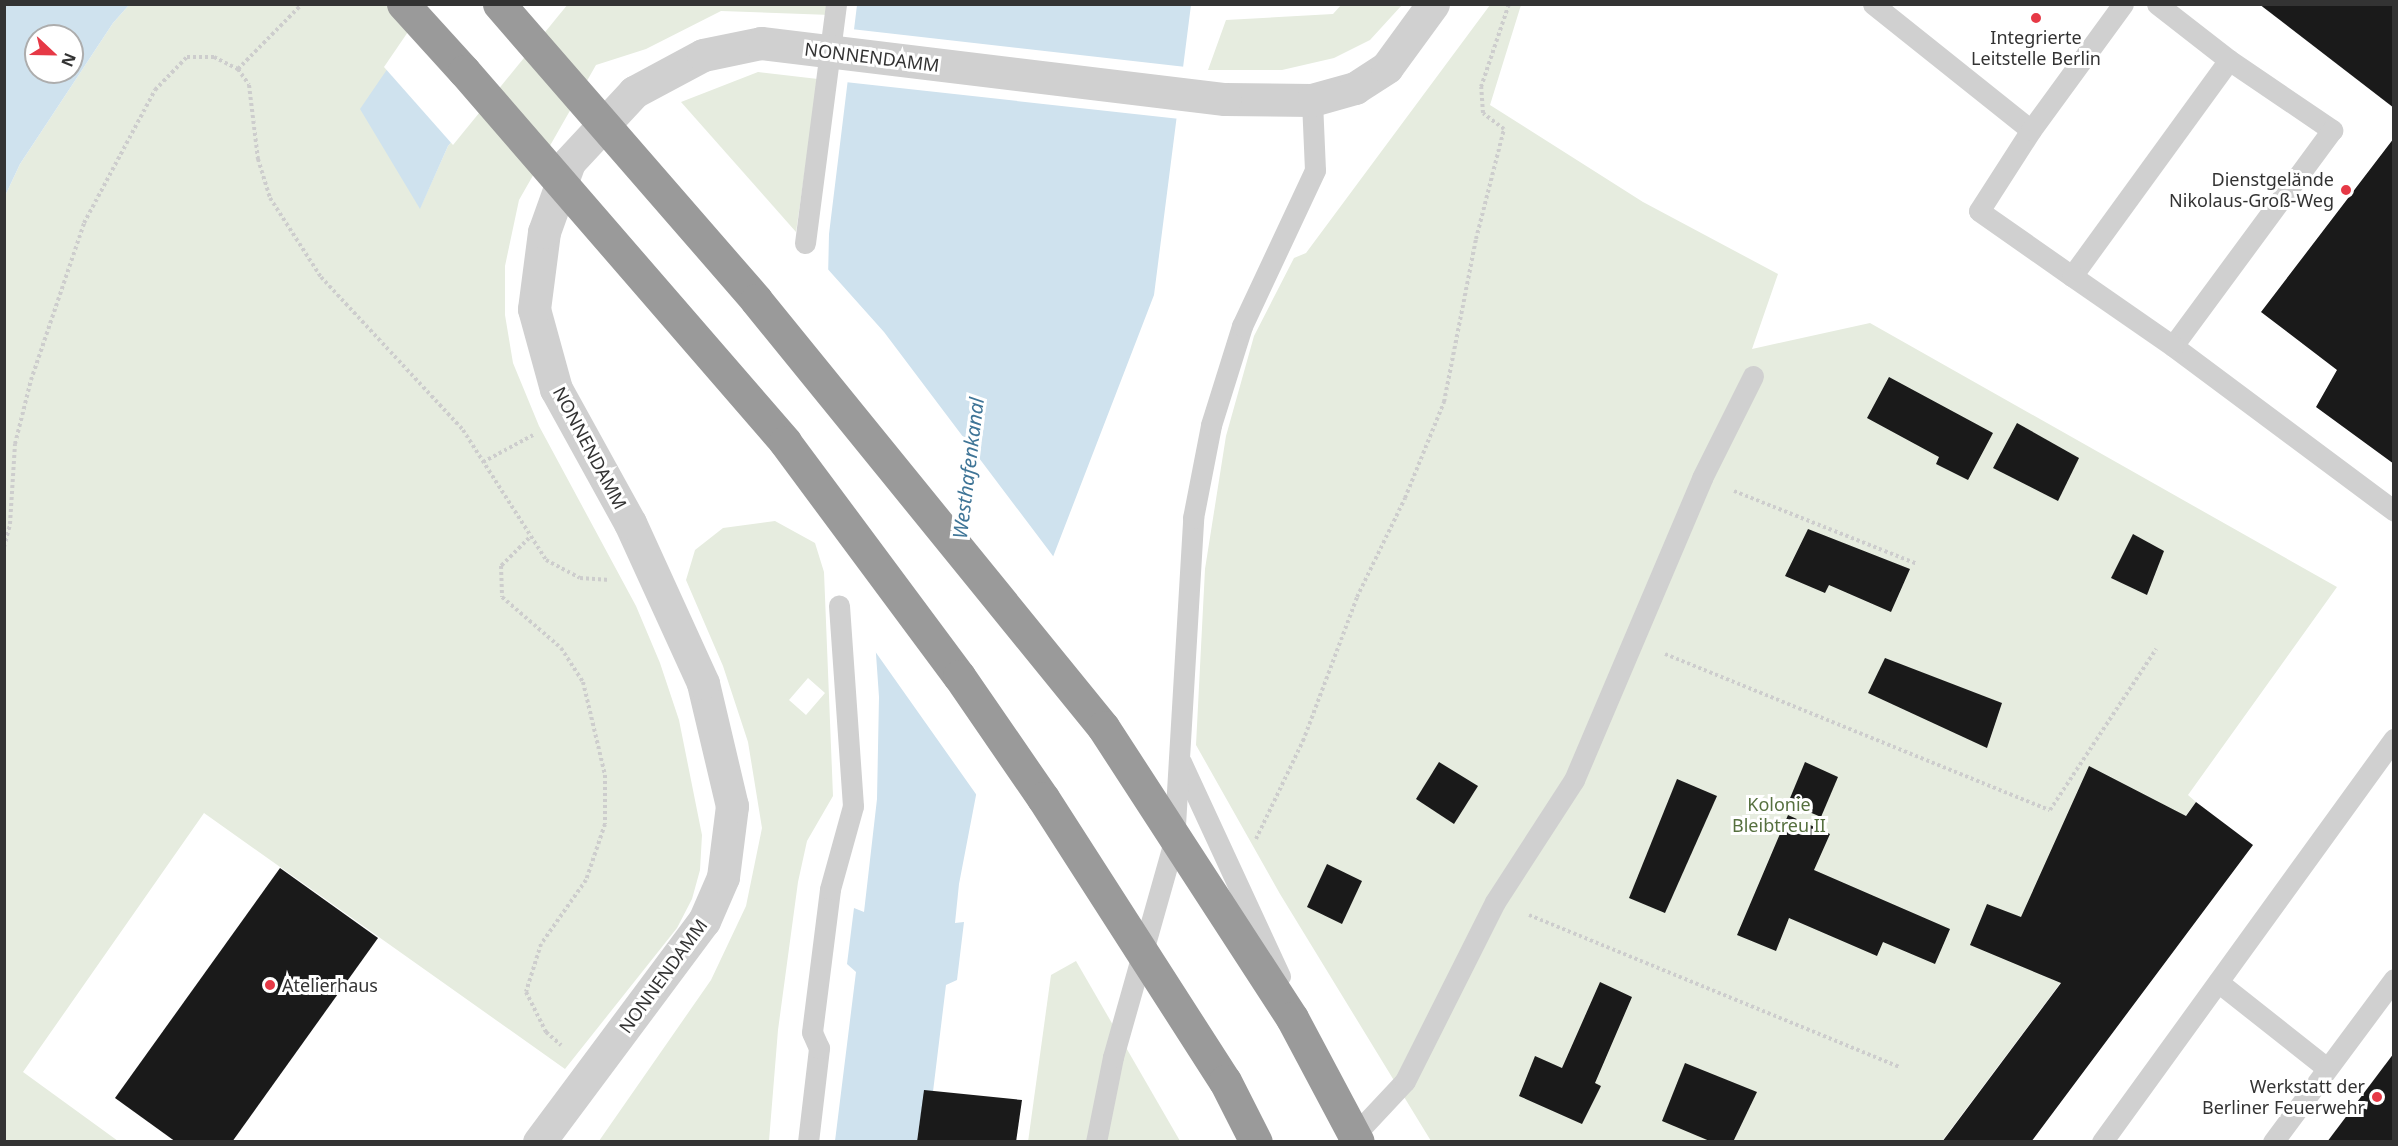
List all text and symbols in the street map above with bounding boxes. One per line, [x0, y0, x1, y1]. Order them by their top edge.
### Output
marker: Integrierte Leitstelle Berlin [2029, 11, 2043, 25]
north arrow [24, 24, 84, 84]
place label: Integrierte Leitstelle Berlin [1971, 27, 2101, 70]
street label: NONNENDAMM [803, 38, 941, 76]
text: N [56, 50, 81, 70]
place label: Dienstgelände Nikolaus-Groß-Weg [2169, 169, 2334, 212]
marker: Dienstgelände Nikolaus-Groß-Weg [2339, 183, 2353, 197]
street label: NONNENDAMM [549, 383, 631, 513]
water label: Westhafenkanal [947, 396, 989, 540]
park label: Kolonie Bleibtreu II [1732, 794, 1826, 836]
street label: NONNENDAMM [614, 915, 712, 1037]
place label: Atelierhaus [282, 974, 378, 996]
marker: Atelierhaus [263, 978, 277, 992]
place label: Werkstatt der Berliner Feuerwehr [2202, 1076, 2365, 1118]
marker: Werkstatt der Berliner Feuerwehr [2370, 1090, 2384, 1104]

